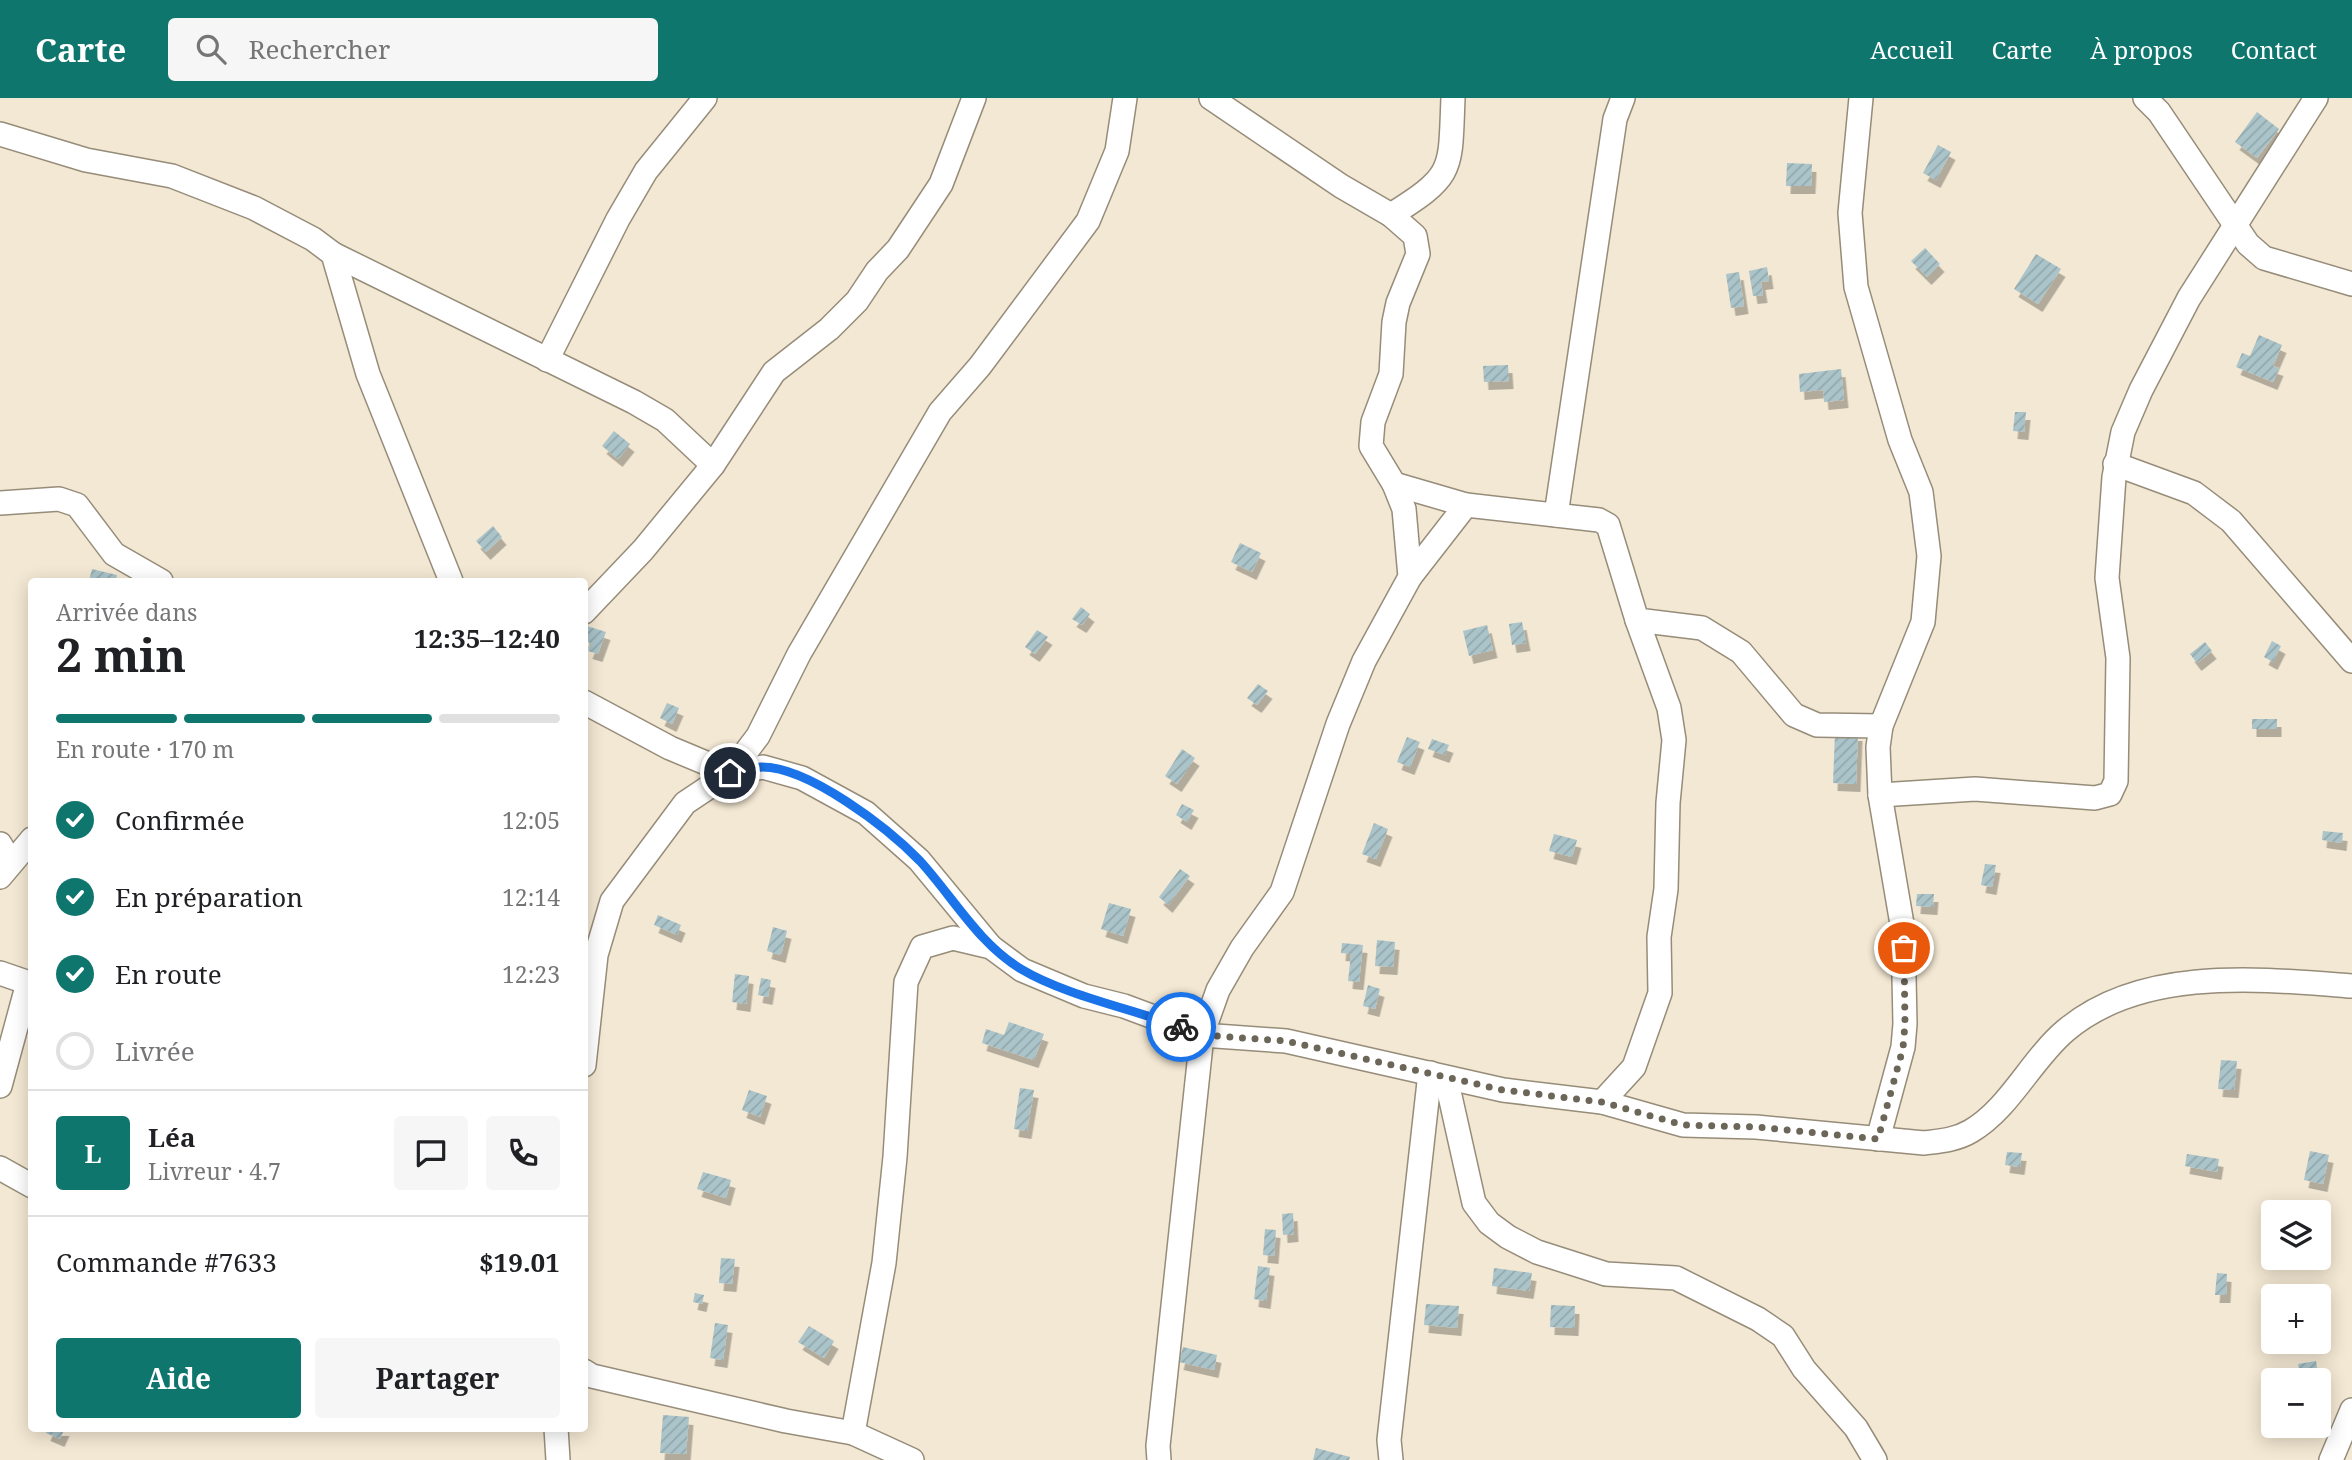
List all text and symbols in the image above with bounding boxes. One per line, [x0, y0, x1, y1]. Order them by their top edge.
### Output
search box [168, 18, 658, 81]
text: Carte [35, 27, 126, 72]
icon: search [192, 30, 230, 68]
text: Rechercher [248, 31, 390, 67]
text: Accueil [1870, 33, 1953, 66]
text: Carte [1991, 33, 2052, 66]
text: À propos [2090, 33, 2193, 66]
text: Contact [2231, 33, 2317, 66]
text: Arrivée dans [56, 596, 197, 628]
text: 12:35–12:40 [414, 620, 560, 656]
text: 2 min [56, 623, 186, 685]
text: En route · 170 m [56, 733, 234, 765]
pin [700, 743, 760, 803]
icon: home [711, 754, 749, 792]
icon: check [56, 801, 94, 839]
text: Confirmée [115, 802, 245, 838]
text: 12:05 [502, 804, 560, 836]
icon: check [56, 878, 94, 916]
text: En préparation [115, 879, 303, 915]
text: 12:14 [502, 881, 560, 913]
pin [1874, 918, 1934, 978]
icon: bag [1885, 929, 1923, 967]
icon: check [56, 955, 94, 993]
text: En route [115, 956, 222, 992]
text: 12:23 [502, 958, 560, 990]
courier [1146, 992, 1216, 1062]
icon: bike [1162, 1008, 1200, 1046]
text: Livrée [115, 1033, 195, 1069]
button: chat [394, 1116, 468, 1190]
button: phone [486, 1116, 560, 1190]
text: Léa [148, 1119, 195, 1155]
text: L [84, 1135, 102, 1171]
text: Livreur · 4.7 [148, 1155, 281, 1187]
map controls [2261, 1200, 2331, 1438]
button: layers [2261, 1200, 2331, 1270]
text: Commande #7633 [56, 1244, 277, 1280]
text: $19.01 [479, 1244, 560, 1280]
button: + [2261, 1284, 2331, 1354]
button: Aide [56, 1338, 301, 1418]
button: Partager [315, 1338, 560, 1418]
button: − [2261, 1368, 2331, 1438]

